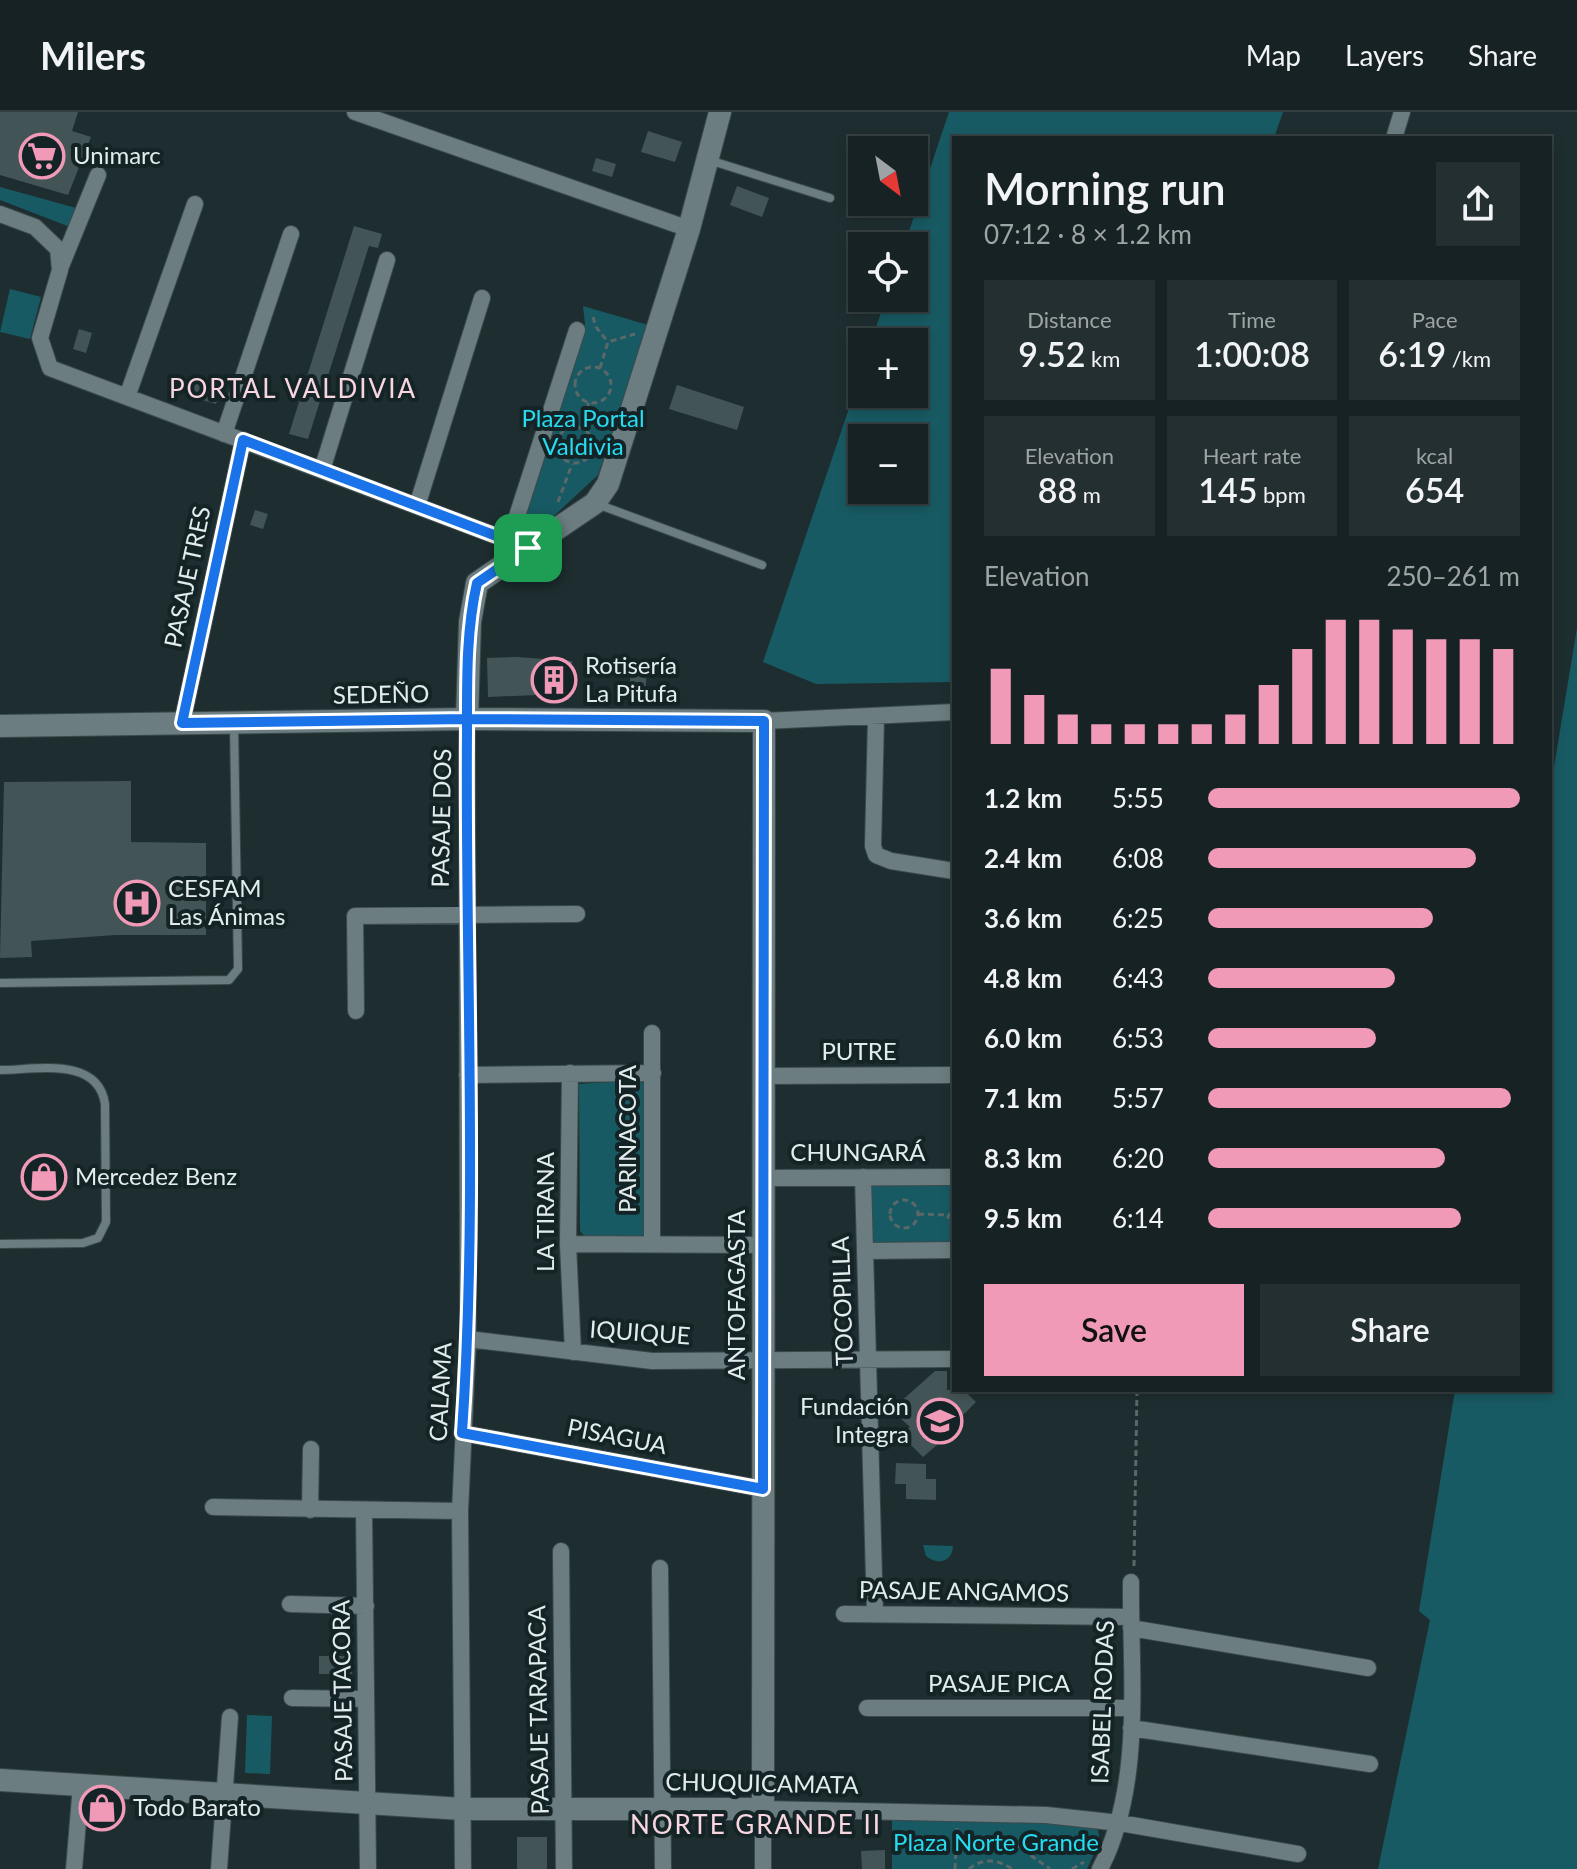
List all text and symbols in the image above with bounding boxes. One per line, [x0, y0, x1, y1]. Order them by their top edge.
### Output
text: Milers [40, 32, 146, 78]
text: Map [1246, 38, 1301, 72]
text: Layers [1345, 38, 1424, 72]
text: Share [1468, 38, 1537, 72]
supermarket icon: Unimarc [18, 132, 66, 180]
north arrow [848, 136, 928, 216]
map controls [848, 136, 928, 504]
place label: Unimarc [73, 140, 161, 169]
text: Morning run [984, 162, 1226, 214]
button: share [1436, 162, 1520, 246]
text: 07:12 · 8 × 1.2 km [984, 218, 1192, 250]
button: locate [848, 232, 928, 312]
text: Distance [1027, 306, 1112, 333]
text: Time [1228, 306, 1276, 333]
text: Pace [1412, 306, 1458, 333]
button: + [848, 328, 928, 408]
text: 9.52 [1018, 333, 1085, 374]
text: 1:00:08 [1194, 333, 1310, 374]
text: 6:19 [1378, 333, 1446, 374]
text: km [1085, 345, 1120, 372]
text: /km [1446, 345, 1491, 372]
district label: PORTAL VALDIVIA [169, 372, 417, 404]
park label: Plaza Portal Valdivia [521, 403, 645, 460]
button: − [848, 424, 928, 504]
text: Elevation [1025, 442, 1114, 469]
text: Heart rate [1203, 442, 1301, 469]
text: kcal [1416, 442, 1453, 469]
text: 88 [1038, 469, 1077, 510]
text: 145 [1198, 469, 1257, 510]
text: 654 [1405, 469, 1464, 510]
text: m [1077, 481, 1101, 508]
text: bpm [1257, 481, 1306, 508]
street label: PASAJE TRES [157, 503, 216, 650]
pin [494, 514, 562, 582]
icon: arrive [506, 526, 550, 570]
text: Elevation [984, 560, 1090, 592]
text: 250–261 m [1386, 560, 1520, 592]
place label: Rotisería La Pitufa [585, 650, 678, 707]
building icon: Rotisería La Pitufa [530, 656, 578, 704]
street label: SEDEÑO [332, 678, 429, 709]
street label: PASAJE DOS [425, 748, 456, 888]
text: 1.2 km [984, 782, 1062, 814]
text: 5:55 [1112, 782, 1164, 814]
text: 2.4 km [984, 842, 1062, 874]
text: 6:08 [1112, 842, 1164, 874]
place label: CESFAM Las Ánimas [168, 873, 285, 930]
hospital icon: CESFAM Las Ánimas [113, 879, 161, 927]
text: 3.6 km [984, 902, 1062, 934]
text: 6:25 [1112, 902, 1164, 934]
text: 4.8 km [984, 962, 1062, 994]
text: 6:43 [1112, 962, 1164, 994]
text: 6.0 km [984, 1022, 1062, 1054]
text: 6:53 [1112, 1022, 1164, 1054]
street label: PUTRE [821, 1036, 897, 1065]
street label: PARINACOTA [612, 1064, 641, 1213]
text: 7.1 km [984, 1082, 1062, 1114]
text: 5:57 [1112, 1082, 1164, 1114]
street label: CHUNGARÁ [790, 1137, 926, 1166]
text: 8.3 km [984, 1142, 1062, 1174]
text: 6:20 [1112, 1142, 1164, 1174]
street label: LA TIRANA [530, 1151, 559, 1272]
shop icon: Mercedez Benz [20, 1153, 68, 1201]
place label: Mercedez Benz [75, 1161, 237, 1190]
text: 9.5 km [984, 1202, 1062, 1234]
text: 6:14 [1112, 1202, 1164, 1234]
street label: ANTOFAGASTA [721, 1209, 750, 1380]
street label: TOCOPILLA [825, 1235, 858, 1366]
button: Save [984, 1284, 1244, 1376]
button: Share [1260, 1284, 1520, 1376]
street label: IQUIQUE [589, 1314, 692, 1349]
street label: CALAMA [422, 1341, 457, 1442]
place label: Fundación Integra [800, 1391, 909, 1448]
school or university icon: Fundación Integra [916, 1397, 964, 1445]
street label: PISAGUA [565, 1412, 670, 1460]
street label: PASAJE ANGAMOS [859, 1574, 1070, 1607]
street label: PASAJE TACORA [325, 1599, 358, 1782]
street label: PASAJE TARAPACA [521, 1604, 554, 1815]
street label: ISABEL RODAS [1084, 1620, 1119, 1784]
street label: PASAJE PICA [928, 1668, 1071, 1697]
street label: CHUQUICAMATA [665, 1766, 860, 1799]
shop icon: Todo Barato [78, 1784, 126, 1832]
place label: Todo Barato [133, 1792, 261, 1821]
district label: NORTE GRANDE II [630, 1808, 882, 1840]
park label: Plaza Norte Grande [893, 1827, 1099, 1856]

